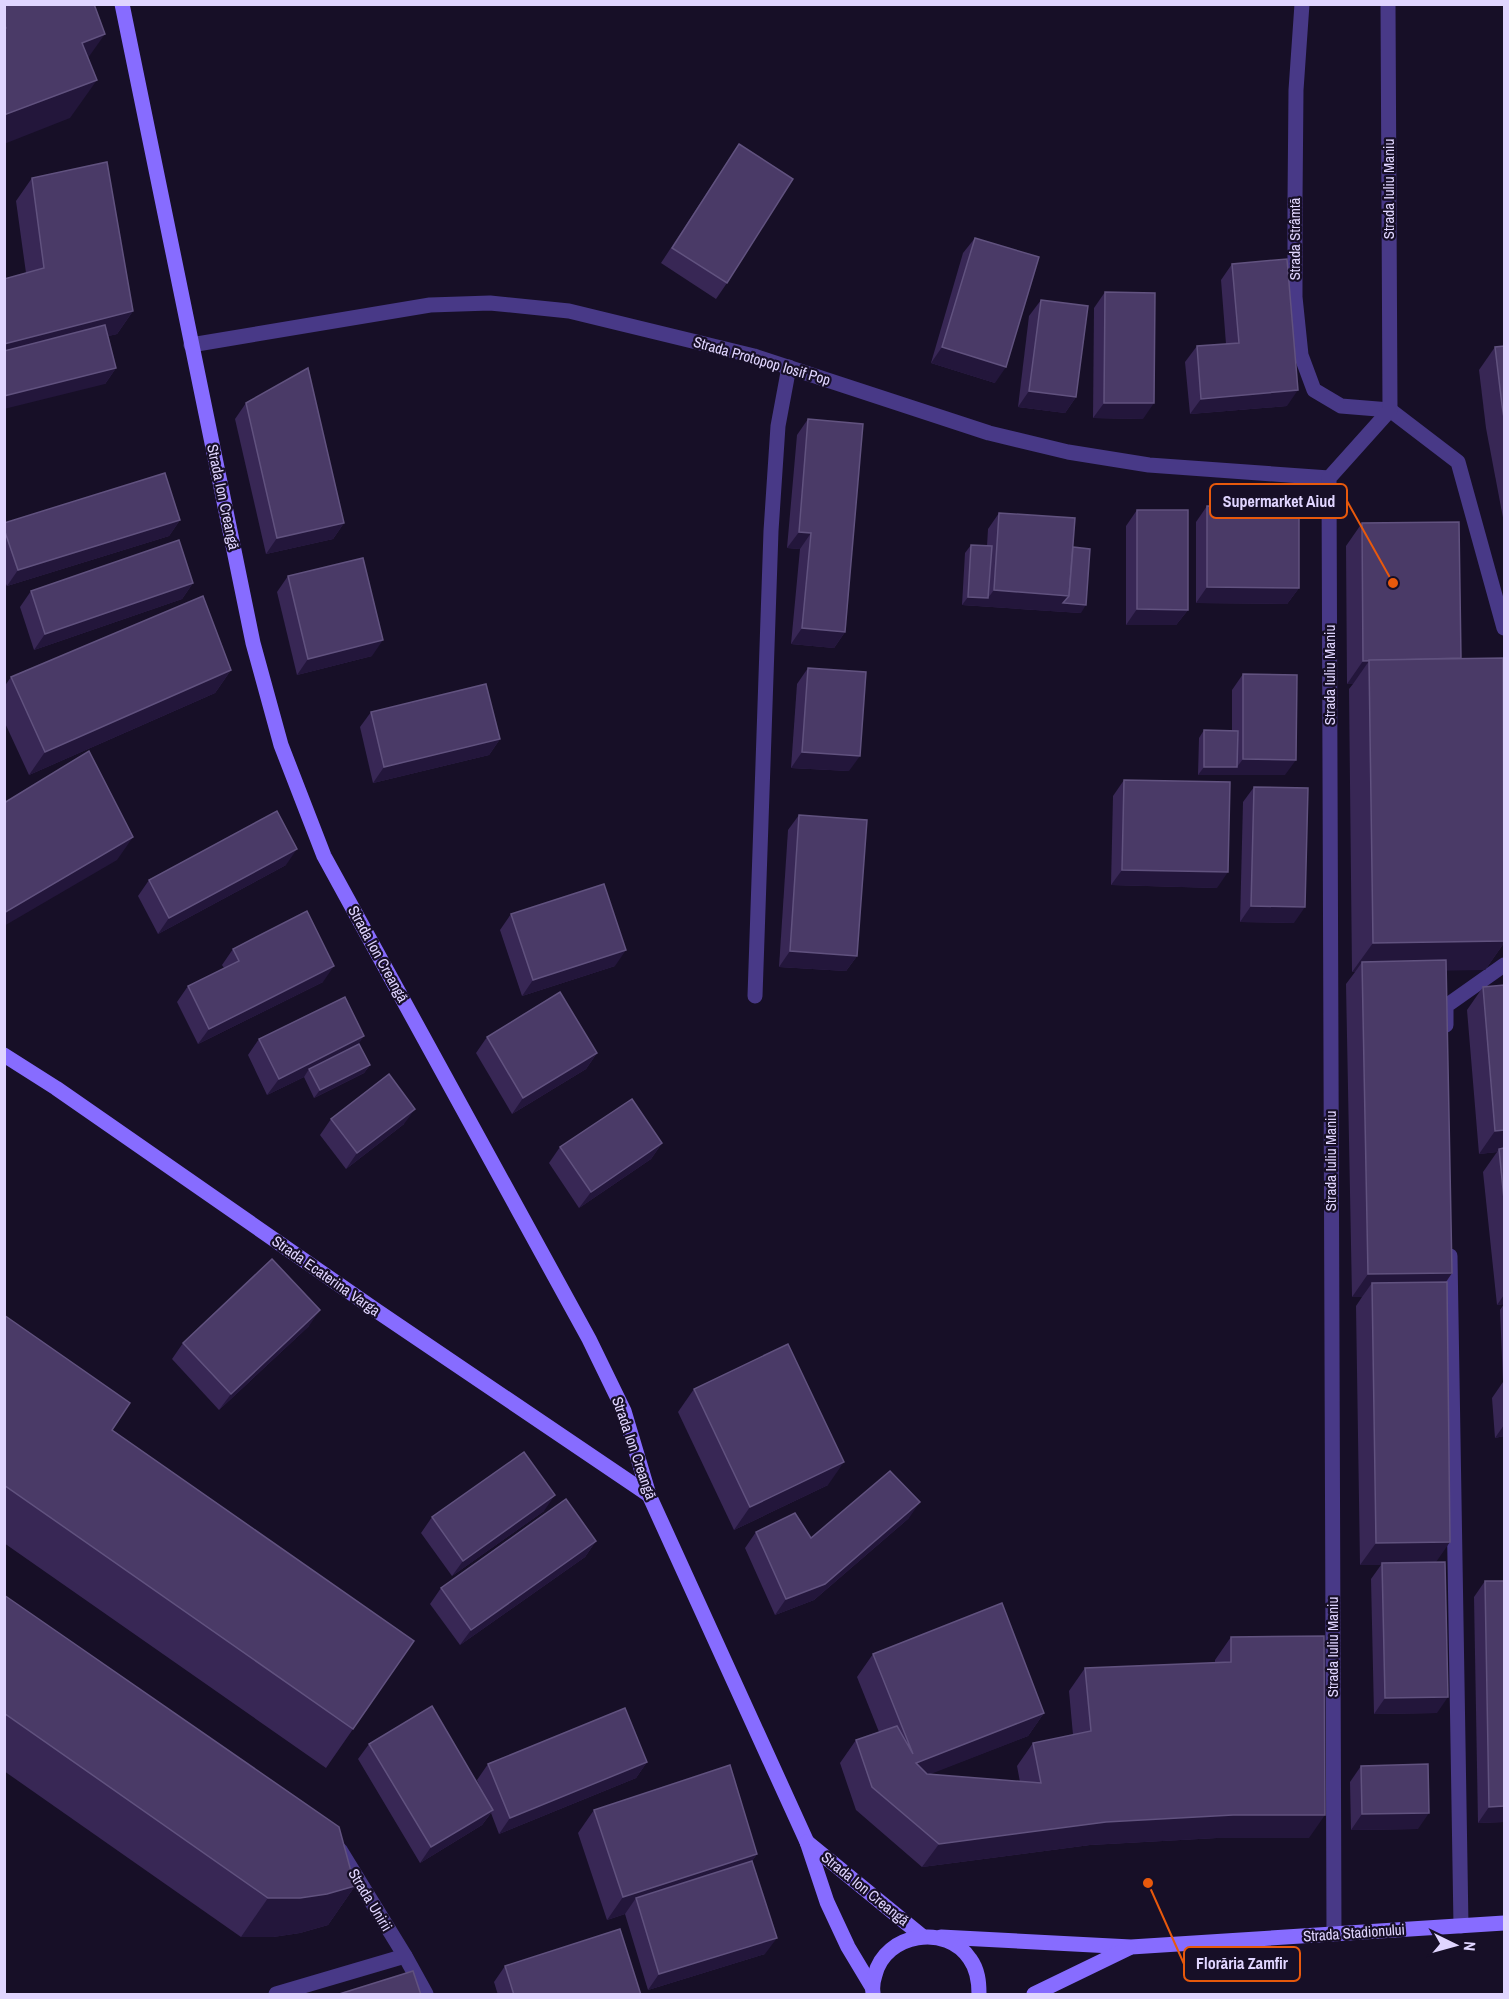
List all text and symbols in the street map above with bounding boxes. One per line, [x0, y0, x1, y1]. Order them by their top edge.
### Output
street label: Strada Iuliu Maniu [1378, 139, 1399, 239]
street label: Strada Strâmtă [1284, 197, 1305, 280]
street label: Strada Protopop Iosif Pop [691, 331, 833, 390]
street label: Strada Ion Creangă [202, 442, 245, 552]
callout: Supermarket Aiud [1210, 484, 1347, 518]
text: Supermarket Aiud [1223, 490, 1335, 512]
street label: Strada Iuliu Maniu [1319, 625, 1340, 725]
street label: Strada Ion Creangă [343, 902, 414, 1006]
street label: Strada Iuliu Maniu [1320, 1111, 1341, 1211]
street label: Strada Ecaterina Varga [268, 1230, 385, 1321]
street label: Strada Ion Creangă [607, 1394, 662, 1502]
street label: Strada Iuliu Maniu [1322, 1597, 1343, 1697]
street label: Strada Ion Creangă [817, 1847, 914, 1931]
street label: Strada Unirii [343, 1864, 397, 1935]
north arrow [1425, 1915, 1485, 1975]
street label: Strada Stadionului [1302, 1918, 1406, 1947]
text: N [1459, 1941, 1481, 1952]
callout: Florăria Zamfir [1184, 1947, 1300, 1981]
text: Florăria Zamfir [1196, 1952, 1289, 1974]

